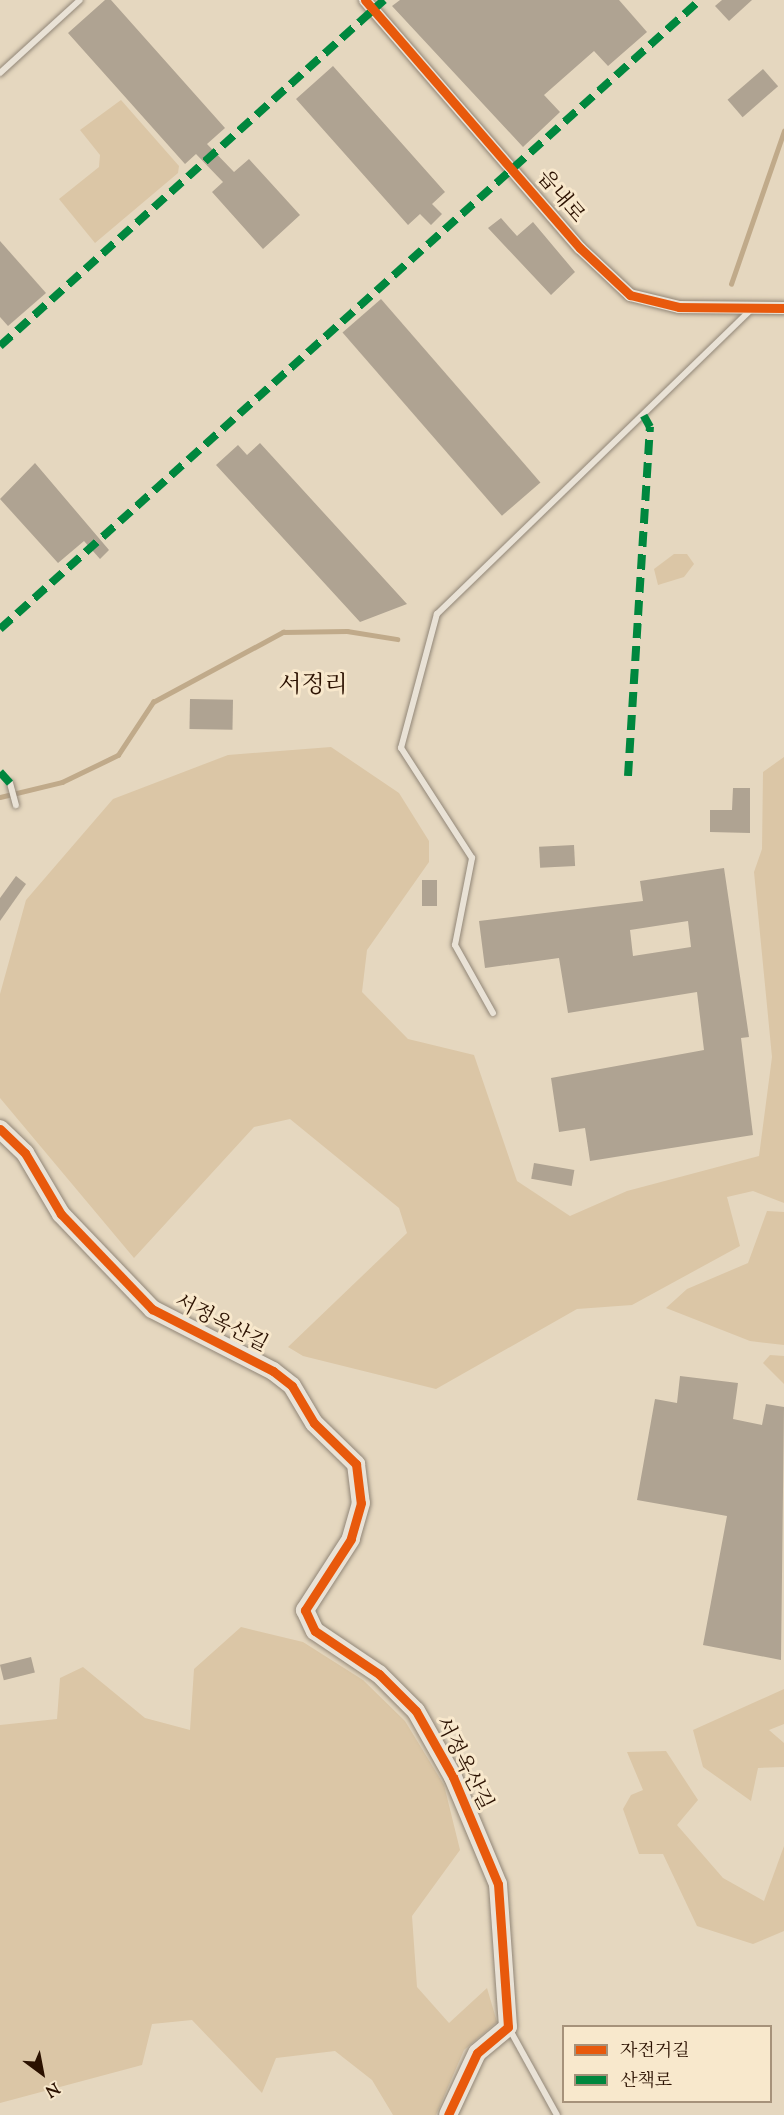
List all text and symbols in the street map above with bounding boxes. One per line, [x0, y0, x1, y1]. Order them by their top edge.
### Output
street label: 읍내로 [531, 166, 589, 228]
district label: 서정리 [278, 673, 348, 701]
street label: 서정옥산길 [170, 1290, 272, 1358]
street label: 서정옥산길 [429, 1713, 497, 1815]
legend [562, 2025, 772, 2103]
text: 자전거길 [620, 2039, 690, 2065]
north arrow [12, 2043, 72, 2103]
text: 산책로 [620, 2069, 672, 2095]
text: N [40, 2076, 63, 2102]

